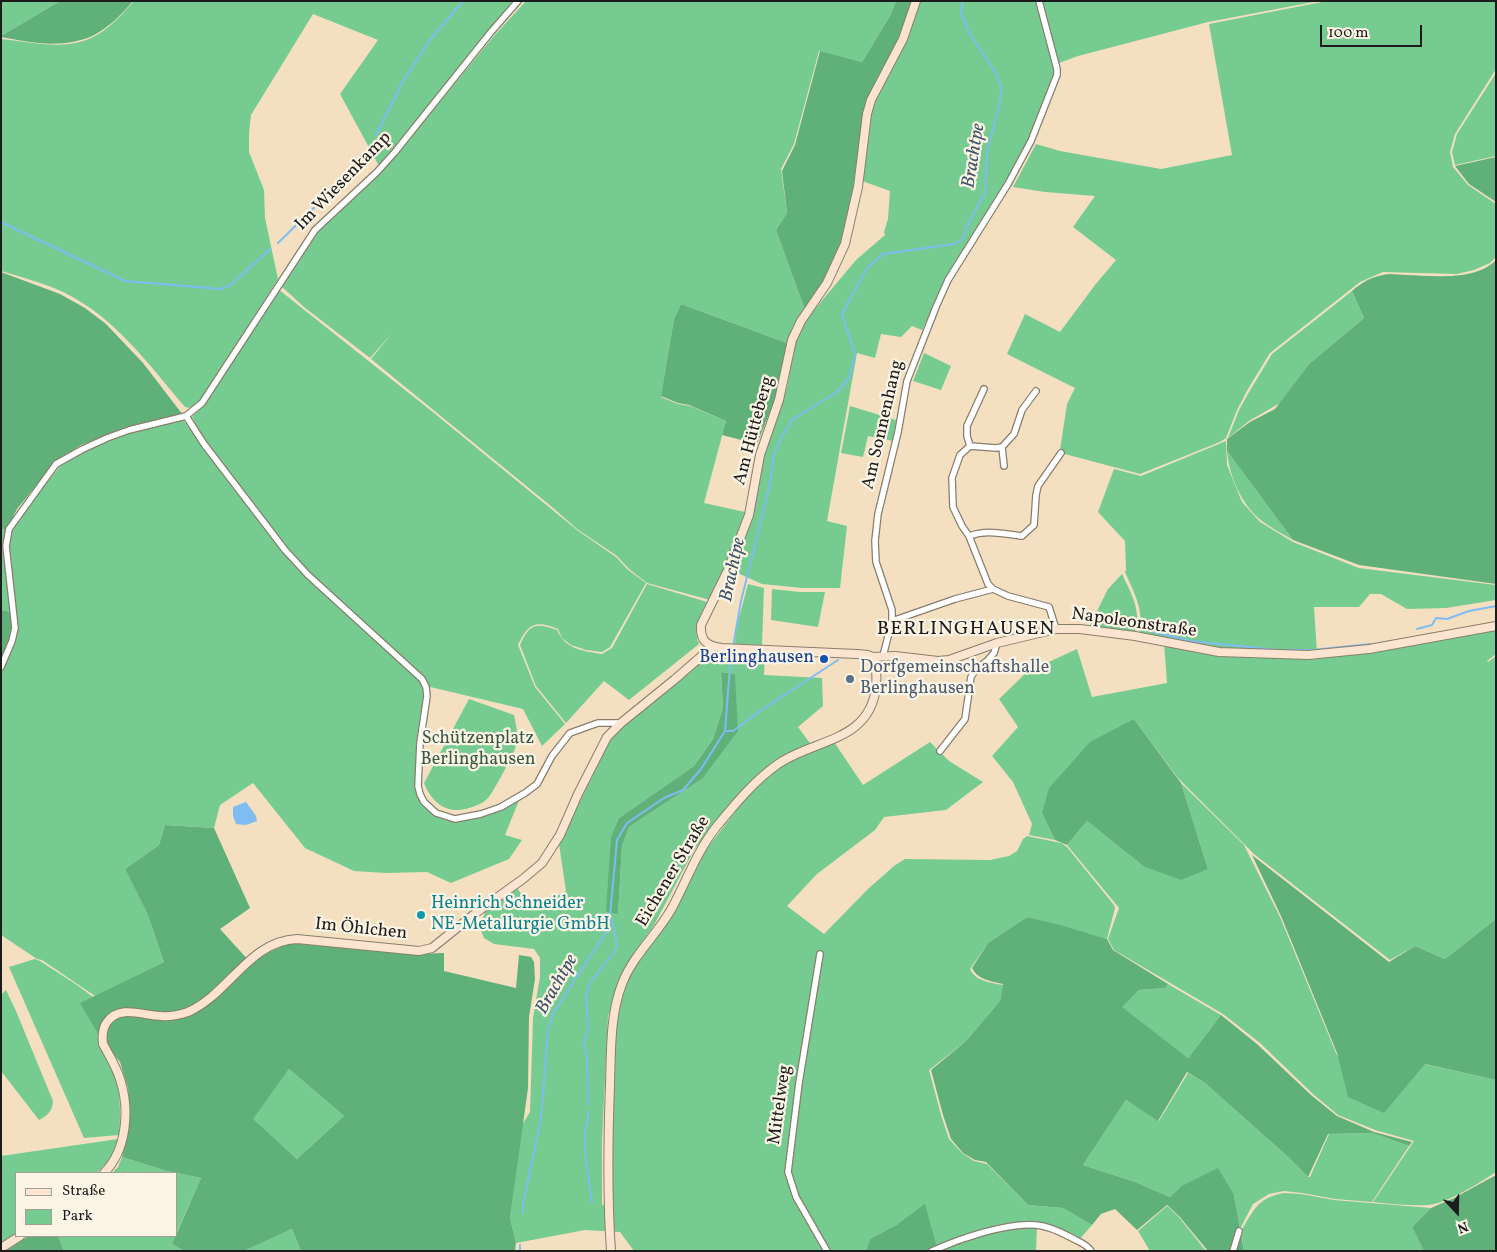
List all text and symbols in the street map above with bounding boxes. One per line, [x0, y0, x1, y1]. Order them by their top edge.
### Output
scale bar [1322, 15, 1424, 47]
text: 100 m [1328, 23, 1368, 44]
water label: Brachtpe [959, 122, 991, 190]
street label: Im Wiesenkamp [291, 128, 397, 236]
street label: Am Sonnenhang [859, 358, 909, 492]
street label: Am Hütteberg [730, 374, 780, 488]
water label: Brachtpe [716, 536, 752, 604]
street label: Napoleonstraße [1070, 605, 1198, 643]
district label: BERLINGHAUSEN [875, 618, 1057, 642]
place label: Berlinghausen [699, 648, 814, 670]
marker: Berlinghausen [818, 653, 830, 665]
place label: Dorfgemeinschaftshalle Berlinghausen [860, 658, 1049, 701]
marker: Dorfgemeinschaftshalle Berlinghausen [844, 673, 856, 685]
park label: Schützenplatz Berlinghausen [421, 729, 535, 772]
street label: Eichener Straße [632, 813, 716, 931]
place label: Heinrich Schneider NE-Metallurgie GmbH [431, 894, 610, 936]
marker: Heinrich Schneider NE-Metallurgie GmbH [415, 909, 427, 921]
street label: Im Öhlchen [314, 914, 408, 946]
water label: Brachtpe [532, 951, 584, 1019]
street label: Mittelweg [765, 1064, 797, 1146]
legend [15, 1172, 178, 1237]
text: Straße [62, 1181, 105, 1202]
north arrow [1432, 1187, 1482, 1237]
text: Park [62, 1206, 93, 1227]
text: N [1454, 1216, 1471, 1237]

